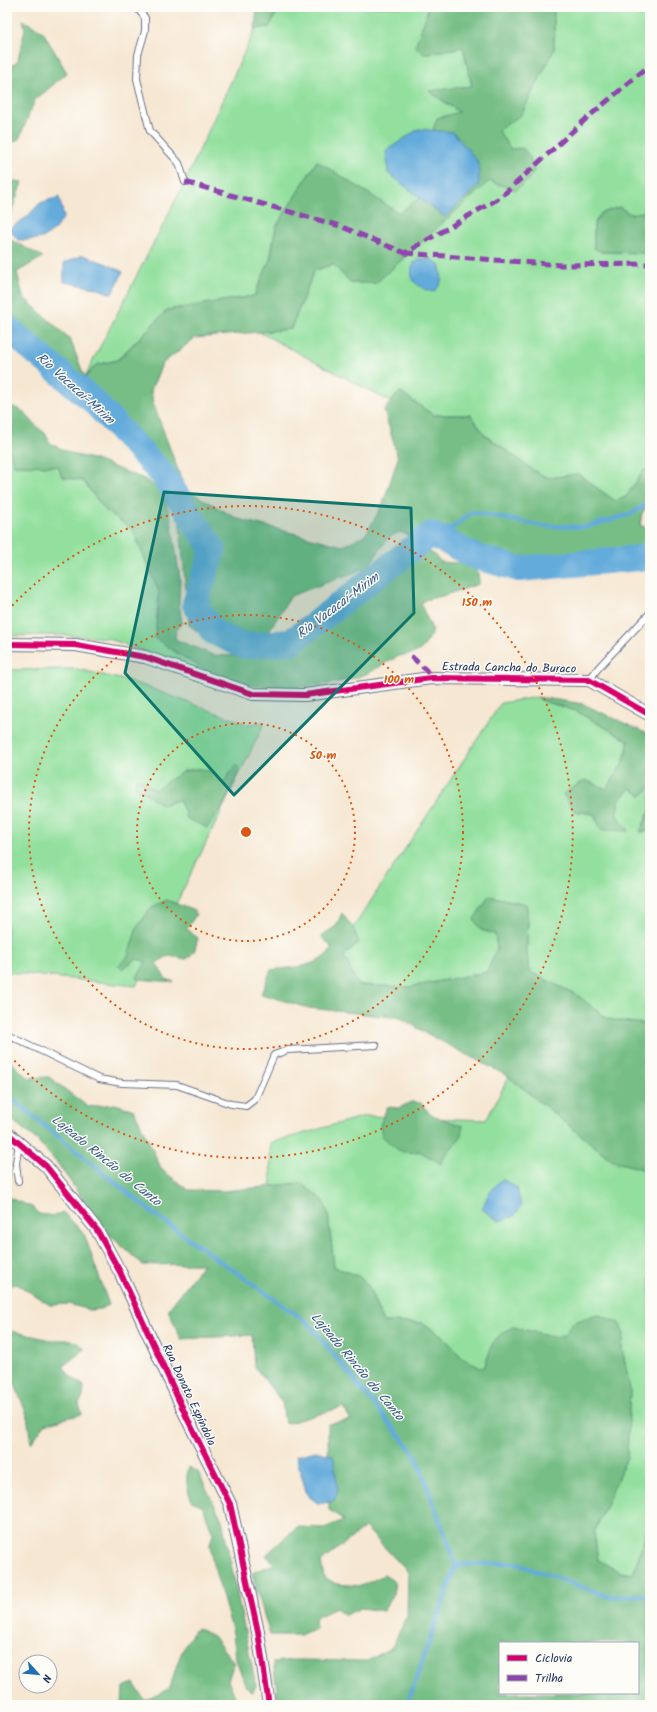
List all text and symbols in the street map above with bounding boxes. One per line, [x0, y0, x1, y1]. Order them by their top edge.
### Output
water label: Rio Vacacaí-Mirim [31, 348, 120, 431]
water label: Rio Vacacaí-Mirim [292, 567, 385, 644]
text: 150 m [462, 593, 492, 612]
street label: Estrada Cancha do Buraco [442, 657, 576, 679]
text: 100 m [384, 670, 414, 689]
text: 50 m [309, 746, 337, 765]
centre of rings [239, 825, 253, 839]
water label: Lajeado Rincão do Canto [47, 1110, 166, 1213]
water label: Lajeado Rincão do Canto [305, 1308, 409, 1427]
street label: Rua Donato Espíndola [157, 1341, 221, 1449]
legend [499, 1642, 639, 1694]
text: Ciclovia [535, 1649, 573, 1668]
north arrow [18, 1654, 58, 1694]
text: Trilha [535, 1669, 564, 1688]
text: N [36, 1671, 56, 1685]

